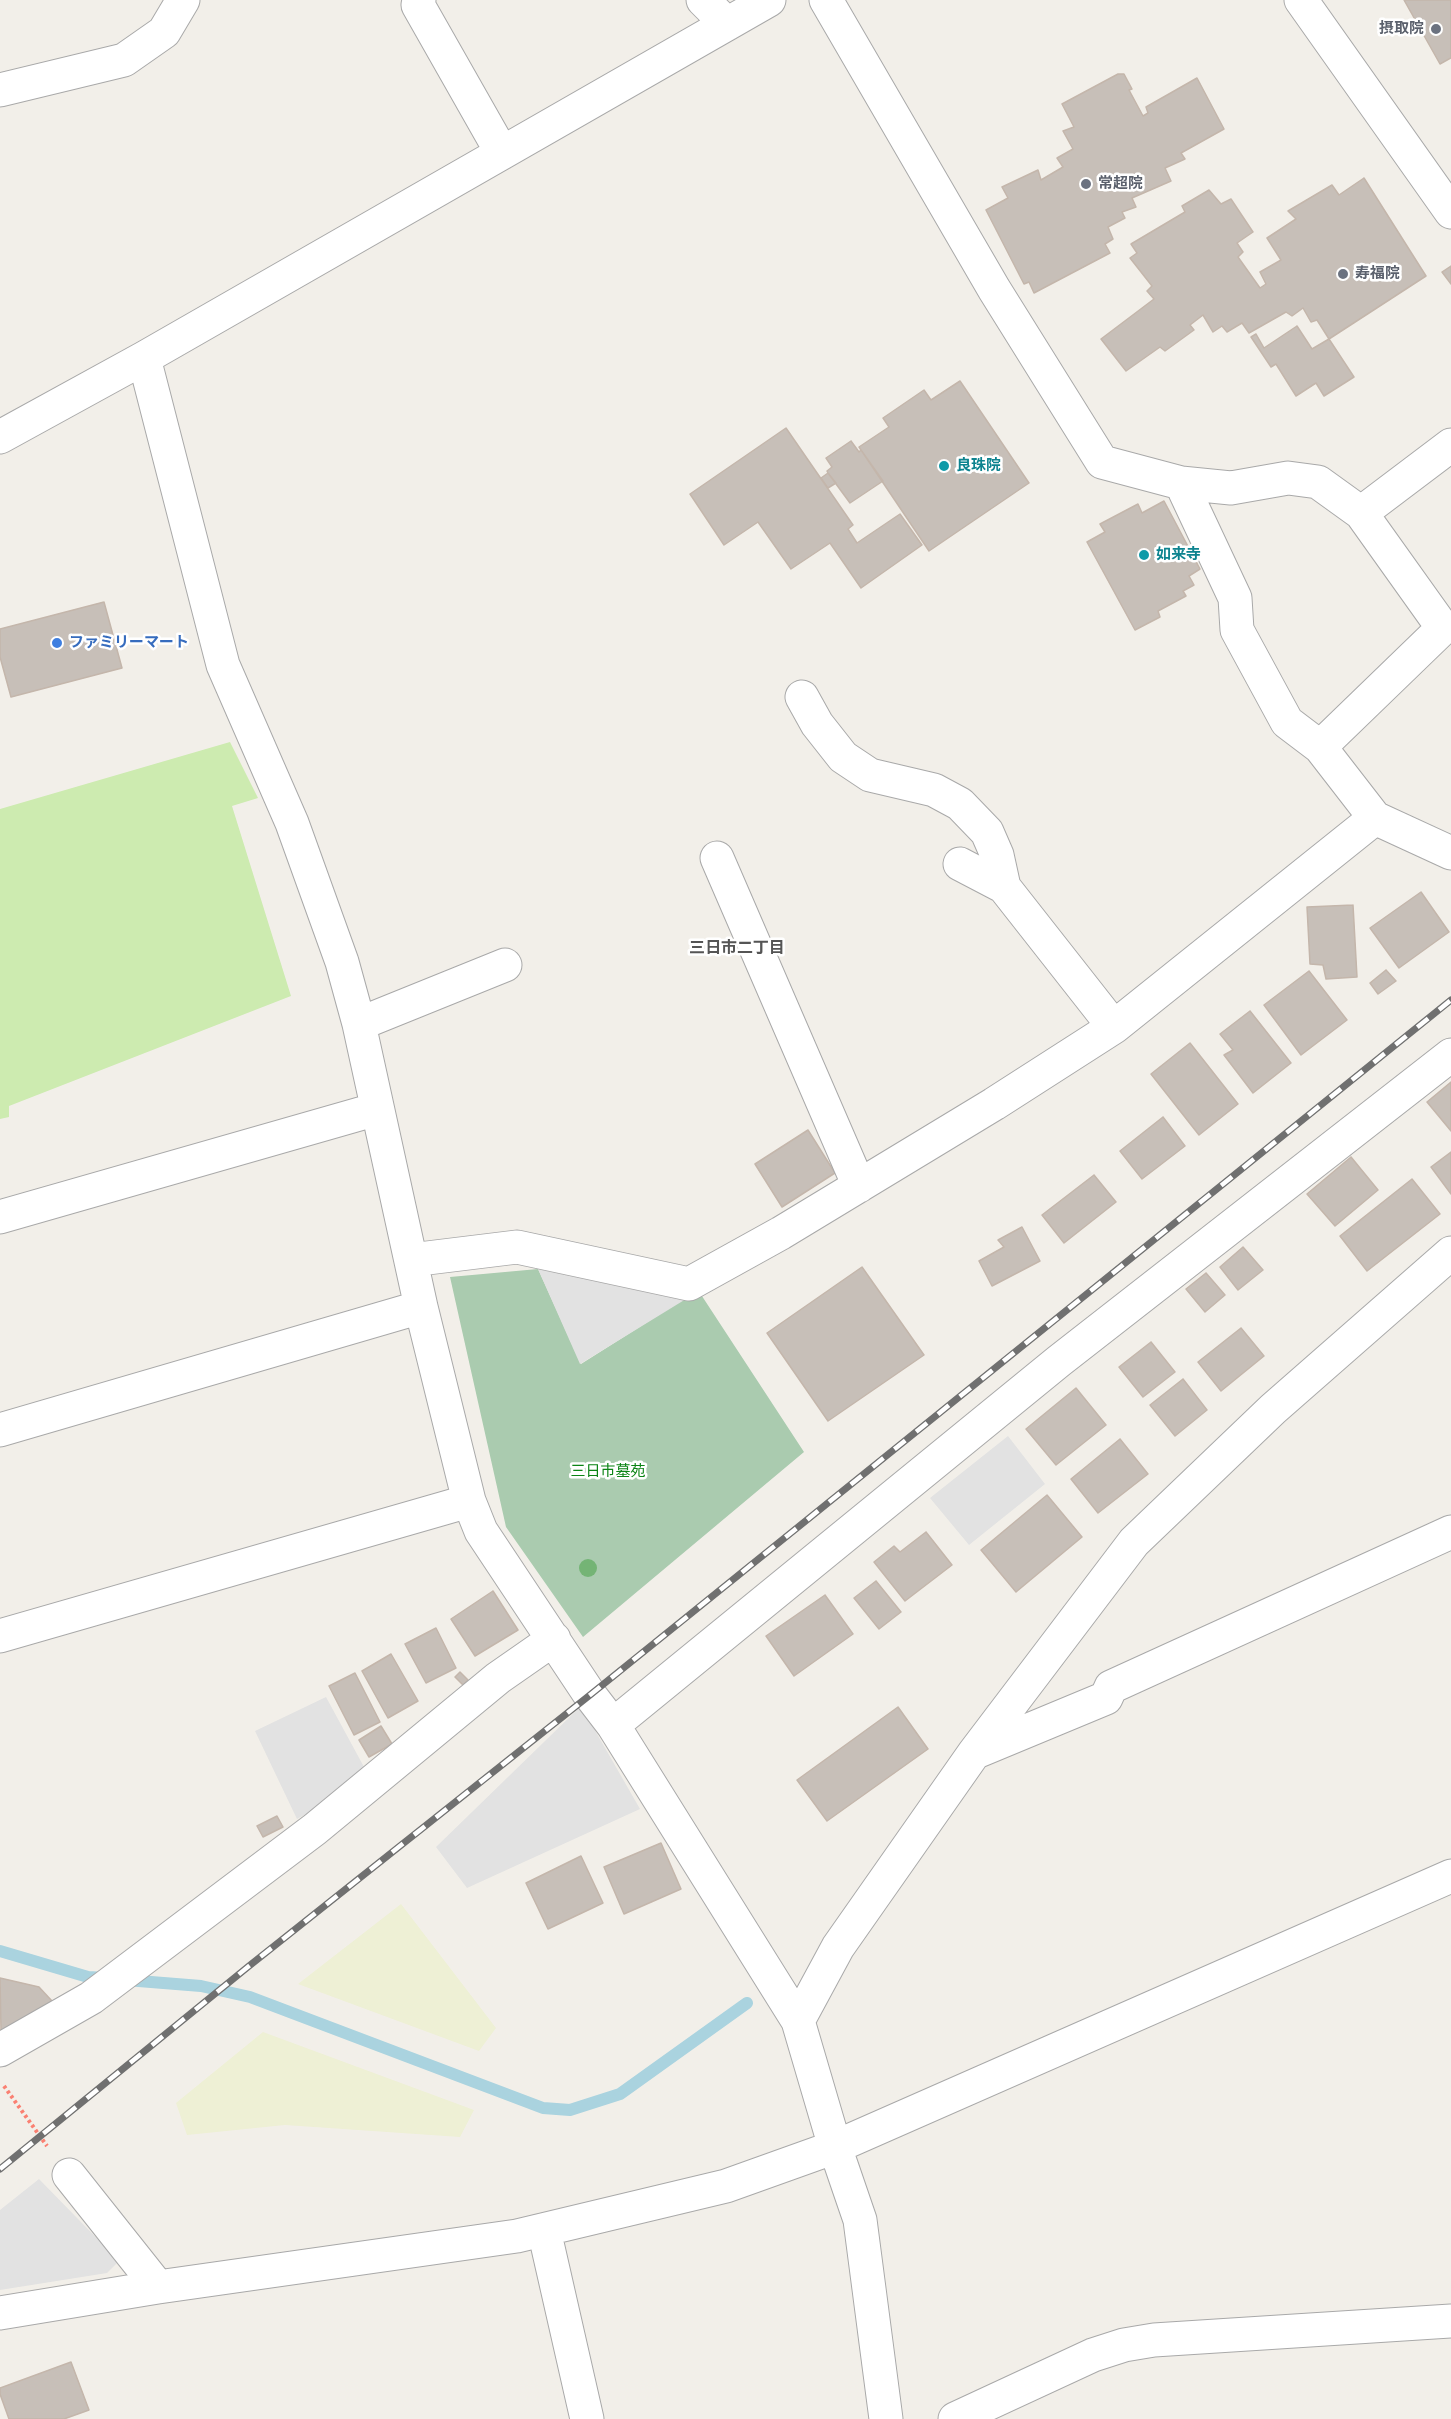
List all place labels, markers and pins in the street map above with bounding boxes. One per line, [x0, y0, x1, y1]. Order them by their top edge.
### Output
place label: 摂取院 [1379, 20, 1424, 38]
marker: 摂取院 [1429, 22, 1443, 36]
place label: 常超院 [1098, 175, 1143, 193]
marker: 常超院 [1079, 177, 1093, 191]
place label: 寿福院 [1355, 265, 1400, 283]
marker: 寿福院 [1336, 267, 1350, 281]
place label: 良珠院 [956, 457, 1001, 475]
marker: 良珠院 [937, 459, 951, 473]
place label: 如来寺 [1156, 546, 1201, 564]
marker: 如来寺 [1137, 548, 1151, 562]
place label: ファミリーマート [69, 634, 189, 652]
marker: ファミリーマート [50, 636, 64, 650]

